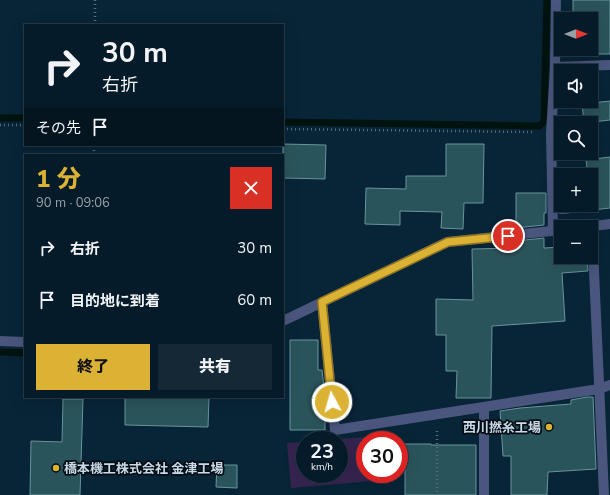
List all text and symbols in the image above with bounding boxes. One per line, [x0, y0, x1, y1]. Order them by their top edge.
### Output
north arrow [554, 12, 598, 56]
map controls [554, 12, 598, 264]
text: 30 m [102, 34, 168, 72]
icon: right [36, 40, 88, 92]
button: sound [554, 64, 598, 108]
text: 右折 [102, 73, 138, 97]
icon: arrive [89, 116, 111, 138]
button: search [554, 116, 598, 160]
text: その先 [36, 118, 81, 138]
text: 1 分 [36, 163, 81, 195]
button: close [230, 167, 272, 209]
button: + [554, 168, 598, 212]
text: 90 m · 09:06 [36, 194, 110, 212]
pin [491, 219, 525, 253]
button: − [554, 220, 598, 264]
icon: arrive [497, 225, 519, 247]
icon: right [36, 237, 58, 259]
text: 30 m [237, 238, 272, 258]
text: 右折 [70, 239, 100, 259]
icon: arrive [36, 289, 58, 311]
text: 60 m [237, 290, 272, 310]
text: 目的地に到着 [70, 291, 160, 311]
button: 終了 [36, 344, 150, 390]
button: 共有 [158, 344, 272, 390]
position arrow [311, 381, 353, 423]
place label: 西川撚糸工場 [463, 419, 541, 437]
marker: 西川撚糸工場 [544, 422, 554, 432]
speed limit sign: 30 [356, 431, 408, 483]
text: 23 [310, 438, 334, 465]
place label: 橋本機工株式会社 金津工場 [64, 460, 224, 478]
text: km/h [311, 460, 333, 474]
marker: 橋本機工株式会社 金津工場 [51, 463, 61, 473]

